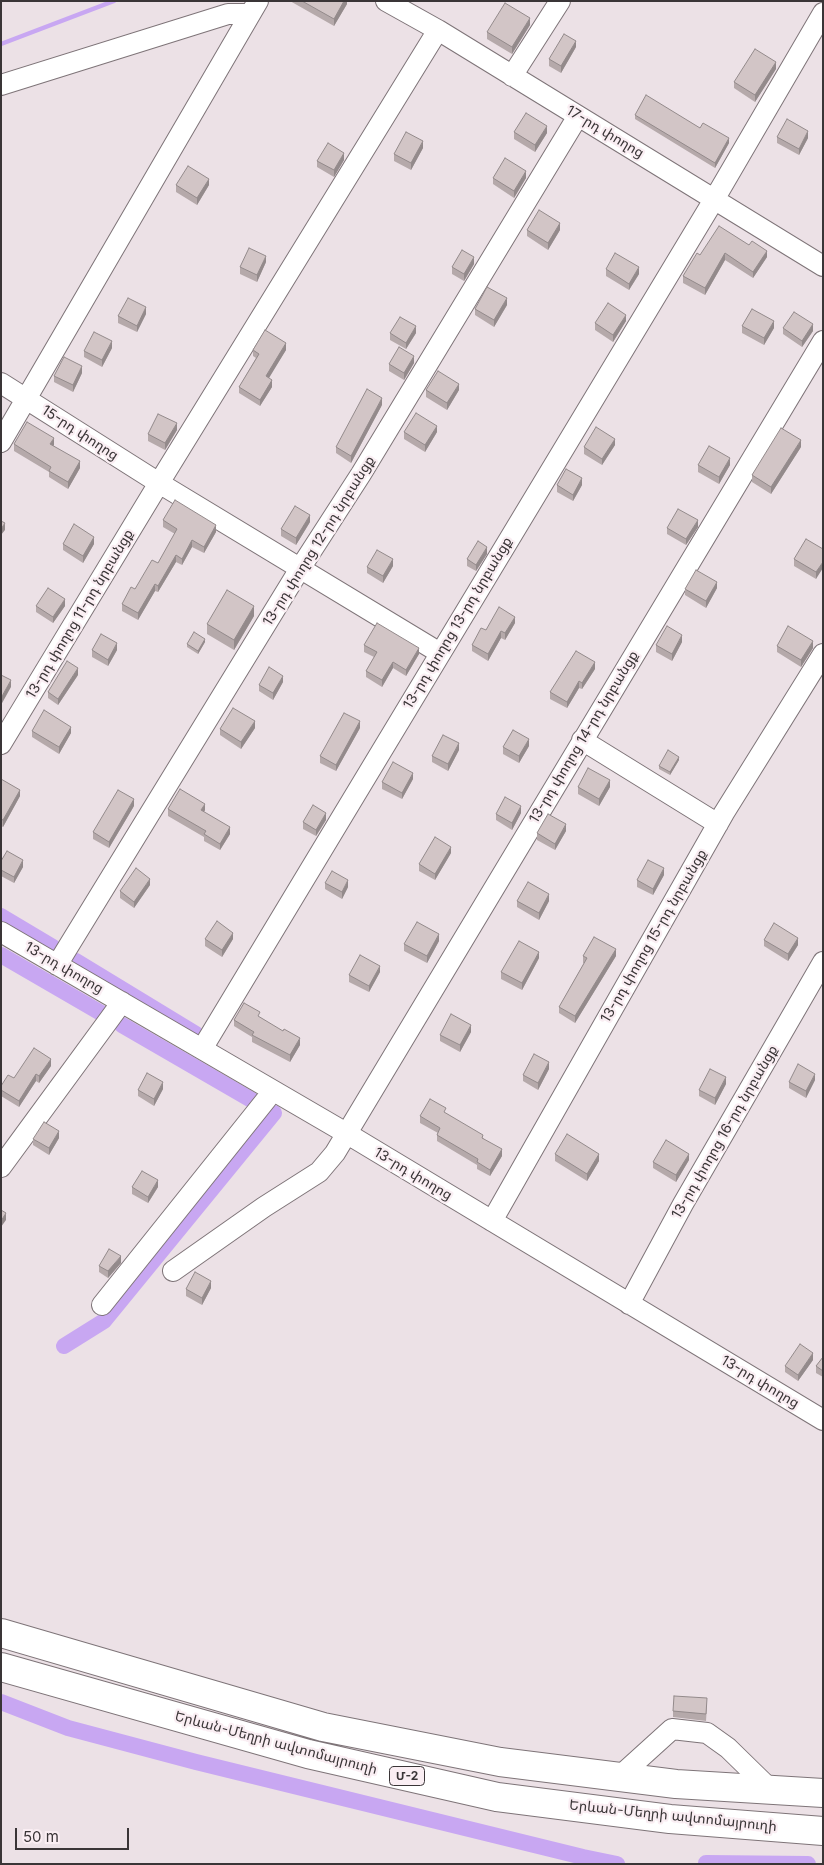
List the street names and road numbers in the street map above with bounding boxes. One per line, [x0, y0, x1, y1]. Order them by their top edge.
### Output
street label: 17-րդ փողոց [563, 102, 647, 162]
street label: 15-րդ փողոց [38, 402, 122, 464]
street label: 13-րդ փողոց 12-րդ նրբանցք [260, 453, 378, 629]
street label: 13-րդ փողոց 11-րդ նրբանցք [23, 526, 137, 702]
street label: 13-րդ փողոց 13-րդ նրբանցք [400, 534, 516, 712]
street label: 13-րդ փողոց 14-րդ նրբանցք [526, 648, 642, 826]
street label: 13-րդ փողոց 15-րդ նրբանցք [597, 846, 711, 1026]
street label: 13-րդ փողոց [22, 939, 106, 997]
street label: 13-րդ փողոց 16-րդ նրբանցք [668, 1042, 782, 1222]
street label: 13-րդ փողոց [371, 1144, 455, 1204]
street label: 13-րդ փողոց [718, 1352, 802, 1412]
street label: Երևան-Մեղրի ավտոմայրուղի [173, 1708, 379, 1778]
road number: Մ-2 [390, 1766, 424, 1785]
street label: Երևան-Մեղրի ավտոմայրուղի [568, 1797, 778, 1835]

